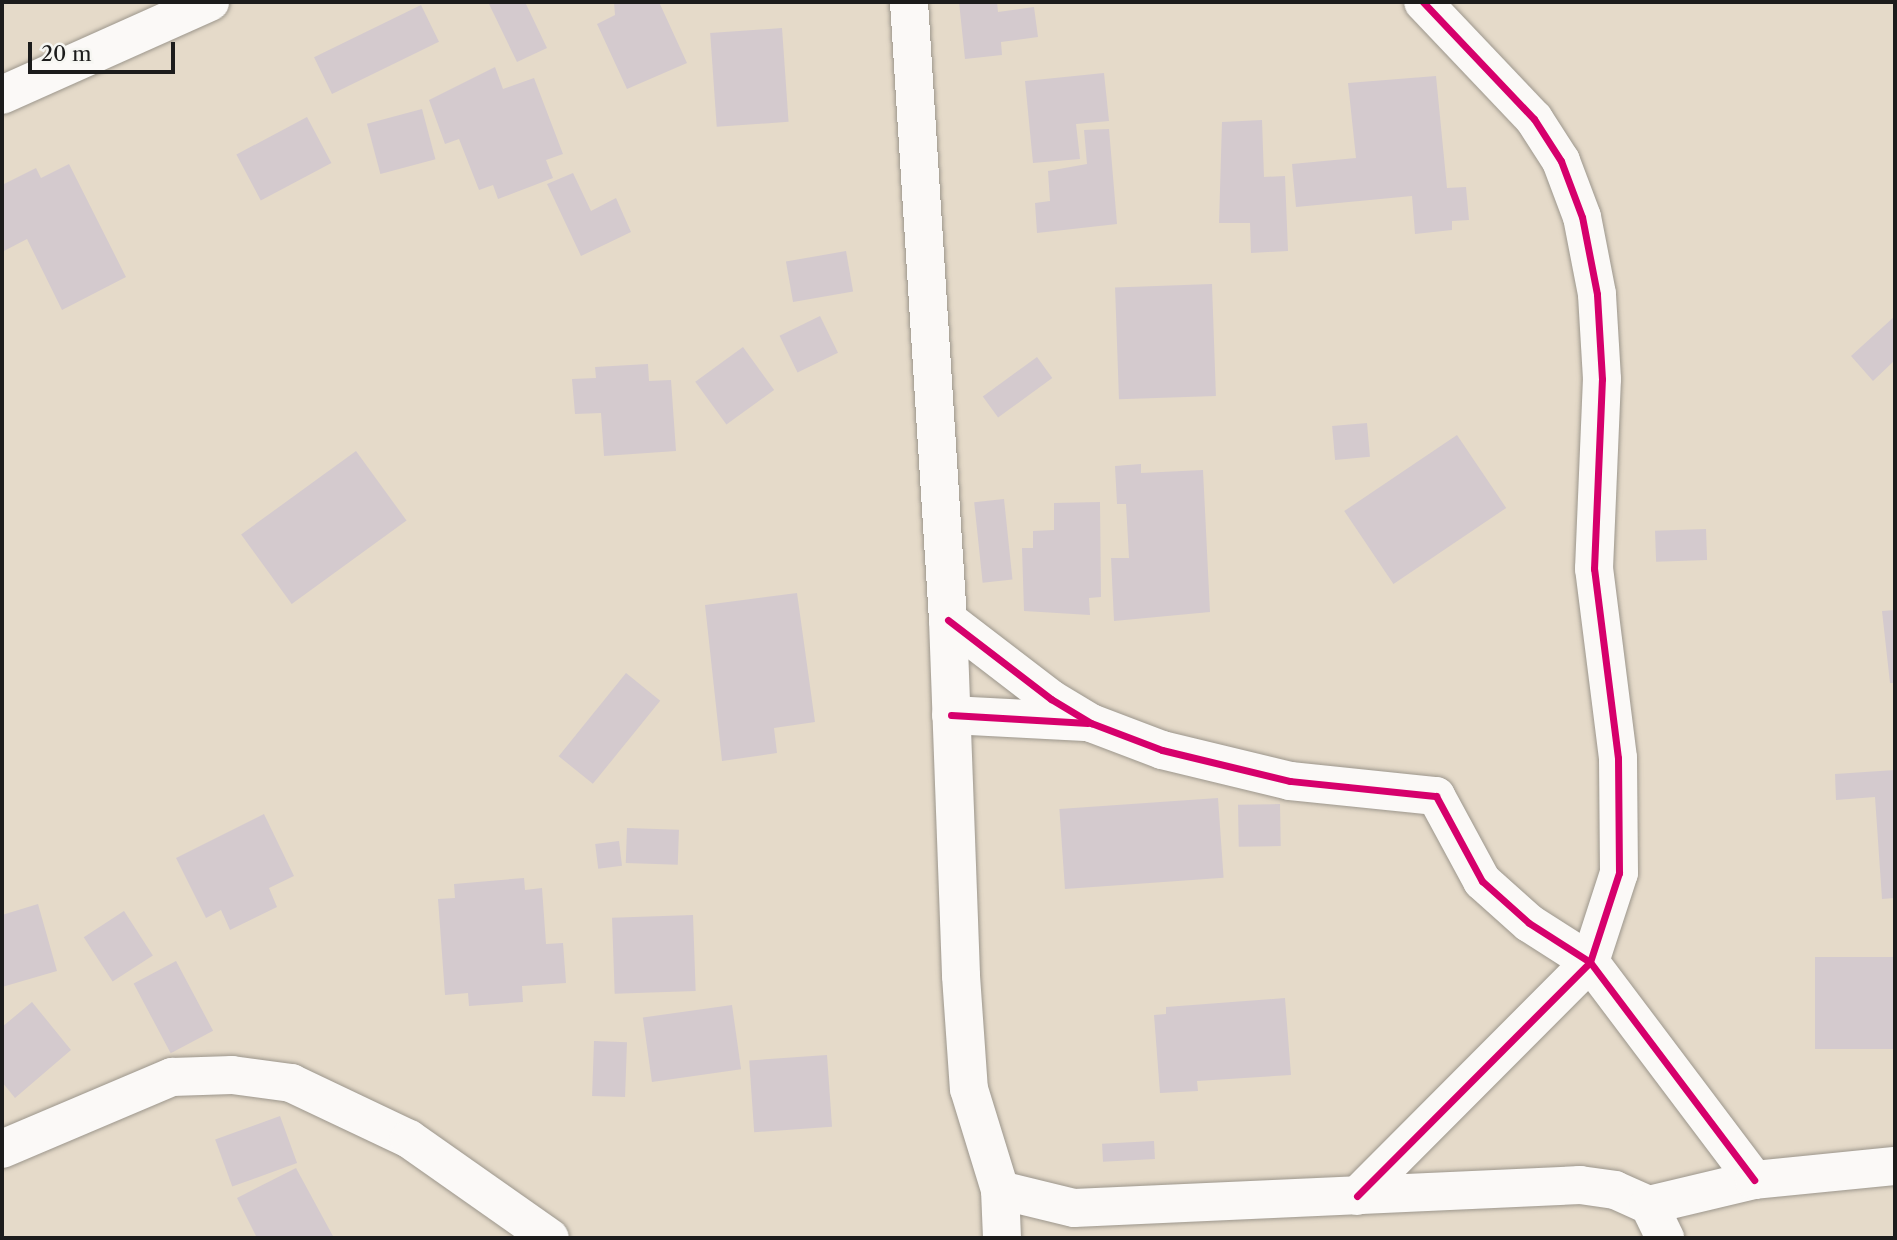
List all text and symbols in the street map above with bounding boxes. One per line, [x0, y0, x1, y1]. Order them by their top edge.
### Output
scale bar [32, 28, 178, 72]
text: 20 m [41, 41, 92, 66]

